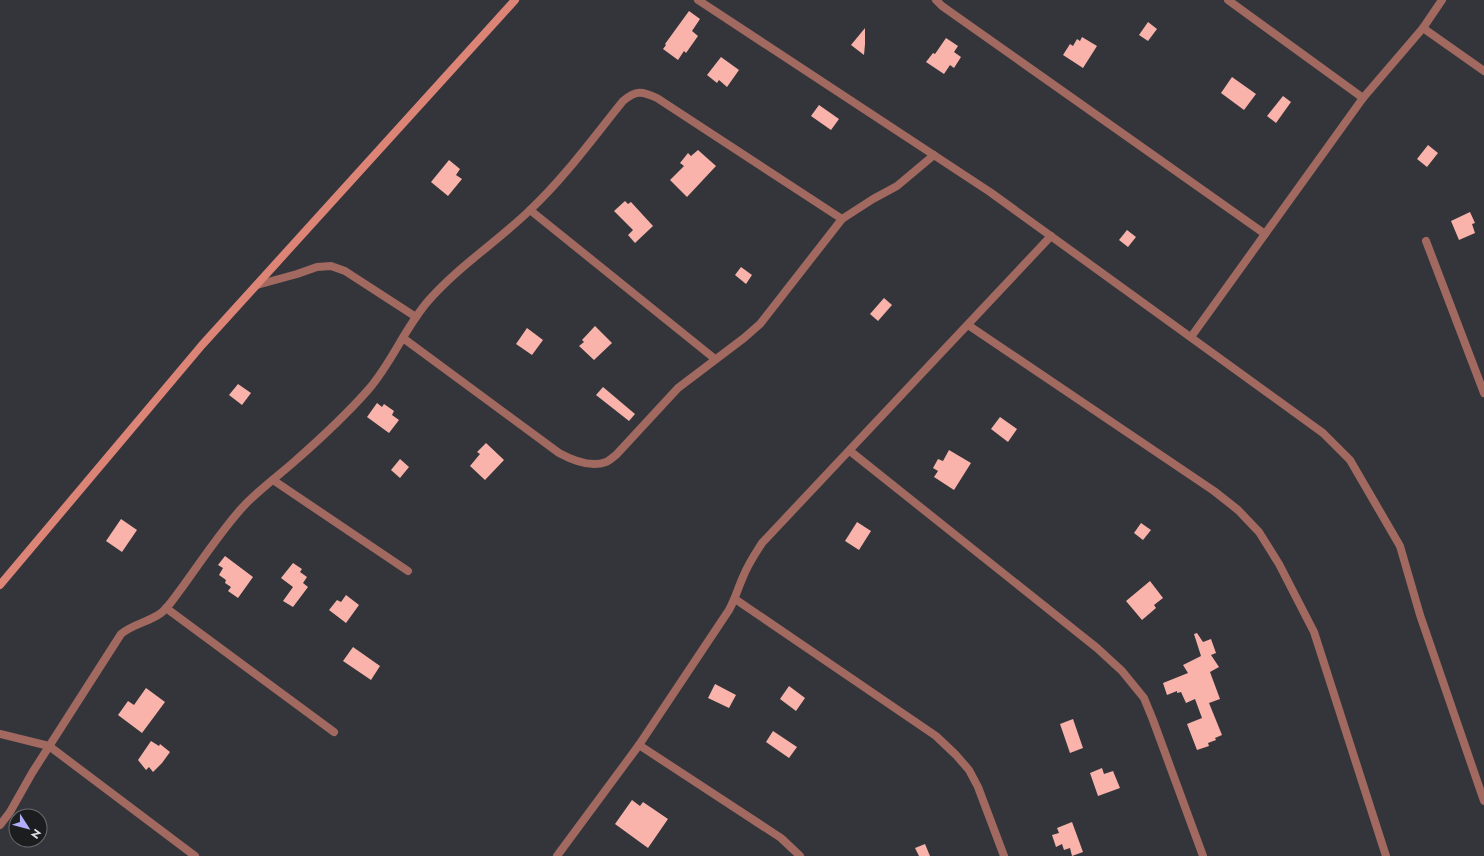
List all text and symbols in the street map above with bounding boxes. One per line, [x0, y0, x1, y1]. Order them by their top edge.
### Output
north arrow [8, 808, 48, 848]
text: N [27, 826, 45, 842]

